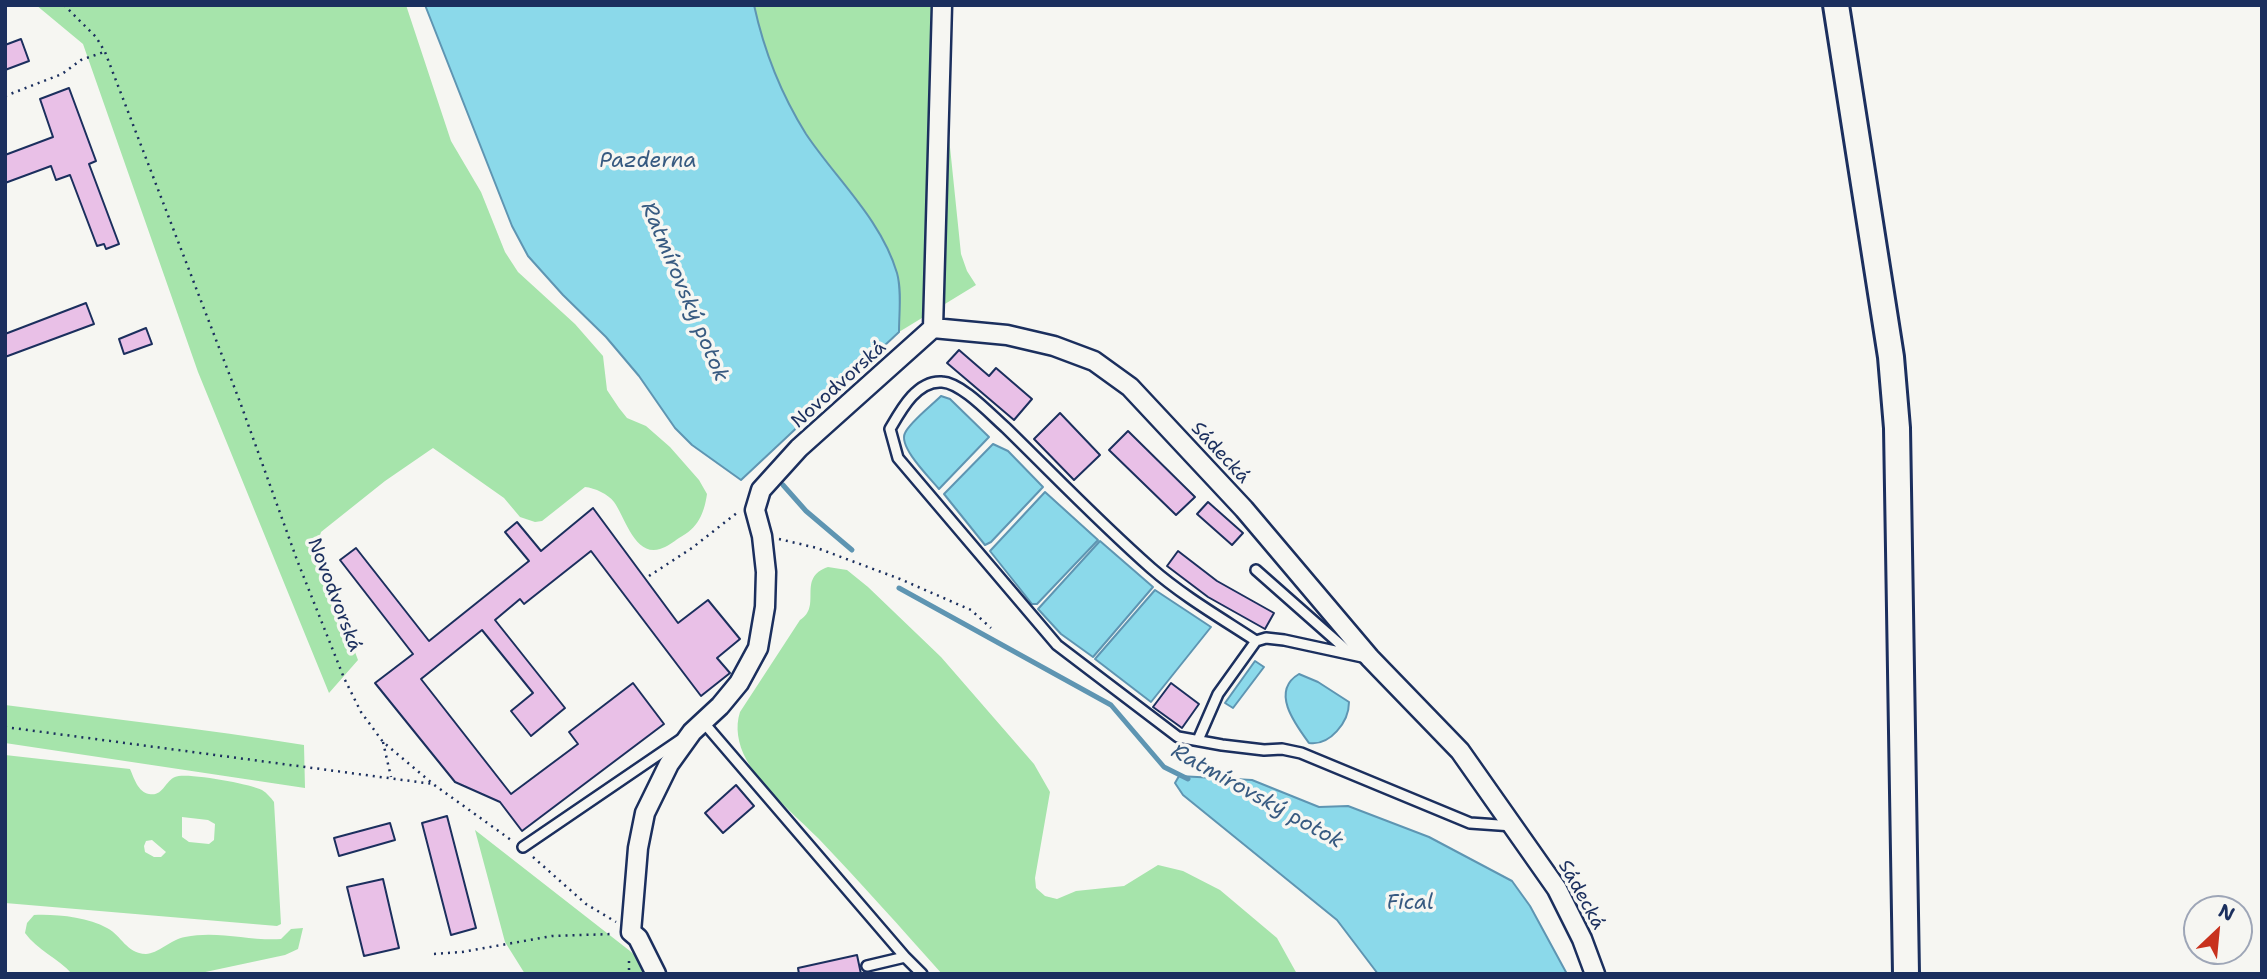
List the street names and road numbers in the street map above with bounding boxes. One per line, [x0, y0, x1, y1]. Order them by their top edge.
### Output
street label: Novodvorská [787, 337, 891, 433]
street label: Sádecká [1186, 417, 1254, 489]
street label: Novodvorská [302, 535, 366, 655]
street label: Sádecká [1553, 856, 1609, 934]

